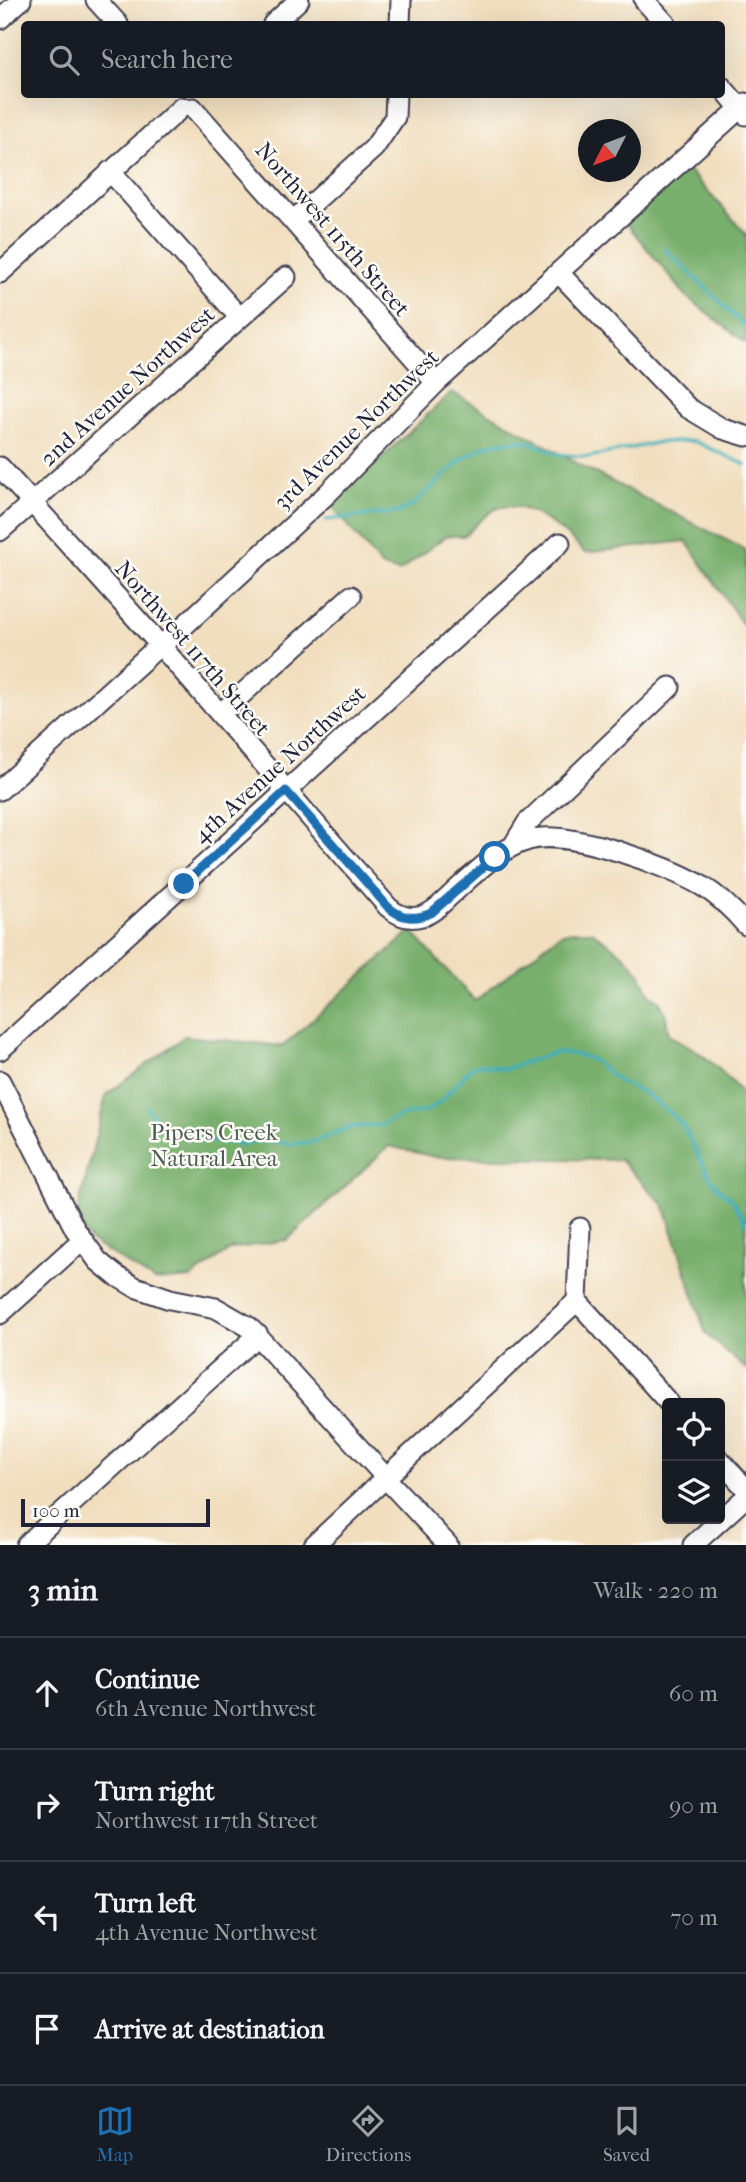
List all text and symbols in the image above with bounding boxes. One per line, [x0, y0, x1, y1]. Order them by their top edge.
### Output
search box [21, 21, 725, 98]
icon: search [45, 41, 83, 79]
text: Search here [101, 44, 233, 75]
north arrow [578, 119, 641, 182]
street label: Northwest 115th Street [250, 137, 416, 322]
street label: 2nd Avenue Northwest [35, 301, 220, 472]
street label: 3rd Avenue Northwest [268, 343, 445, 515]
street label: Northwest 117th Street [109, 555, 276, 741]
street label: 4th Avenue Northwest [188, 680, 371, 849]
route start [479, 841, 510, 872]
route end [168, 868, 199, 899]
park label: Pipers Creek Natural Area [150, 1119, 279, 1172]
map controls [662, 1398, 725, 1524]
button: locate [662, 1398, 725, 1461]
button: layers [662, 1461, 725, 1524]
scale bar [21, 1496, 210, 1528]
text: 100 m [32, 1500, 80, 1522]
text: 3 min [28, 1573, 98, 1608]
text: Walk · 220 m [593, 1577, 718, 1604]
text: Continue [95, 1664, 200, 1695]
icon: ahead [28, 1674, 66, 1712]
text: 60 m [669, 1680, 718, 1707]
text: 6th Avenue Northwest [95, 1695, 317, 1722]
text: Turn right [95, 1776, 215, 1807]
icon: right [28, 1786, 66, 1824]
text: 90 m [669, 1792, 718, 1819]
text: Northwest 117th Street [95, 1807, 318, 1834]
text: Turn left [95, 1888, 196, 1919]
icon: left [28, 1898, 66, 1936]
text: 70 m [670, 1904, 718, 1931]
text: 4th Avenue Northwest [95, 1919, 318, 1946]
icon: arrive [28, 2010, 66, 2048]
text: Arrive at destination [95, 2014, 325, 2045]
tab: Map [96, 2102, 134, 2166]
tab: Directions [326, 2102, 411, 2166]
tab: Saved [603, 2102, 650, 2166]

